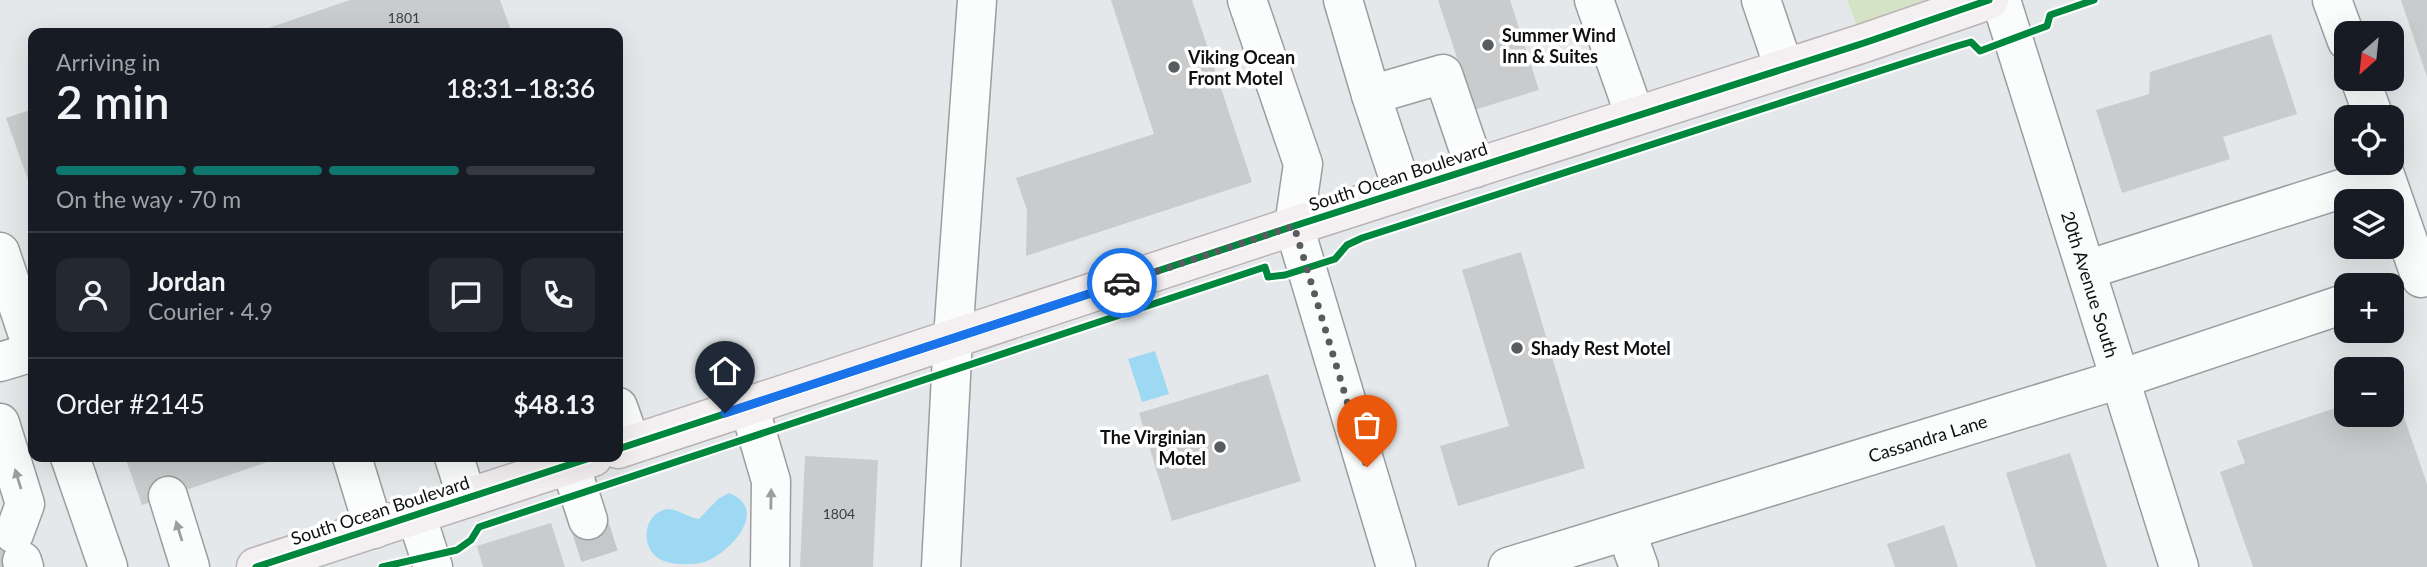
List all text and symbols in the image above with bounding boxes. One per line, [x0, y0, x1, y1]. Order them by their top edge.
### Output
house number: 1801 [388, 9, 420, 26]
north arrow [2334, 21, 2404, 91]
map controls [2334, 21, 2404, 427]
place label: Summer Wind Inn & Suites [1502, 24, 1616, 67]
marker: Summer Wind Inn & Suites [1480, 37, 1496, 53]
place label: Viking Ocean Front Motel [1187, 46, 1295, 89]
text: Arriving in [56, 48, 160, 76]
marker: Viking Ocean Front Motel [1166, 59, 1182, 75]
text: 18:31–18:36 [446, 72, 595, 104]
text: 2 min [56, 74, 170, 129]
button: locate [2334, 105, 2404, 175]
street label: South Ocean Boulevard [1306, 137, 1490, 215]
text: On the way · 70 m [56, 185, 241, 213]
button: layers [2334, 189, 2404, 259]
street label: 20th Avenue South [2057, 208, 2124, 360]
courier [1087, 248, 1157, 318]
button: person [56, 258, 130, 332]
button: chat [429, 258, 503, 332]
button: phone [521, 258, 595, 332]
icon: car [1103, 264, 1141, 302]
text: Jordan [148, 265, 226, 297]
button: + [2334, 273, 2404, 343]
text: Courier · 4.9 [148, 297, 273, 325]
place label: Shady Rest Motel [1531, 337, 1671, 359]
marker: Shady Rest Motel [1509, 340, 1525, 356]
pin [695, 341, 755, 413]
icon: home [706, 352, 744, 390]
button: − [2334, 357, 2404, 427]
text: Order #2145 [56, 388, 205, 420]
text: $48.13 [513, 388, 595, 420]
pin [1337, 395, 1397, 467]
icon: bag [1348, 406, 1386, 444]
street label: Cassandra Lane [1865, 409, 1990, 467]
place label: The Virginian Motel [1100, 426, 1206, 469]
marker: The Virginian Motel [1212, 439, 1228, 455]
one-way arrow [12, 468, 22, 489]
street label: South Ocean Boulevard [288, 471, 472, 549]
one-way arrow [765, 488, 777, 510]
house number: 1804 [823, 505, 855, 522]
one-way arrow [174, 521, 184, 542]

